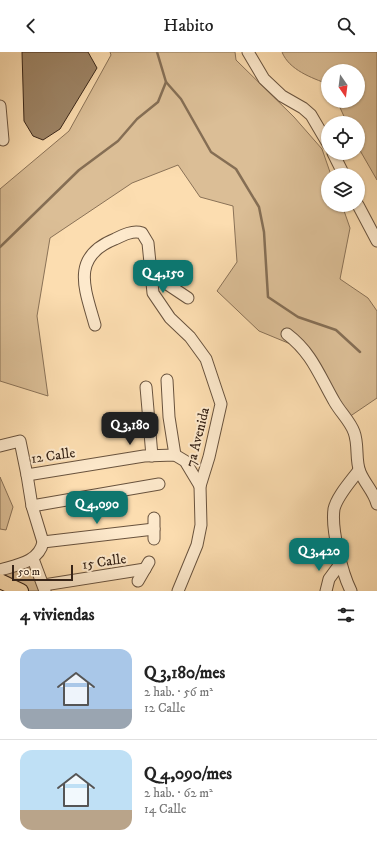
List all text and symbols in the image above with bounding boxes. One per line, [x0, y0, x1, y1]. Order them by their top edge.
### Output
icon: back [20, 15, 42, 37]
text: Habito [163, 15, 214, 37]
icon: search [335, 15, 357, 37]
north arrow [321, 64, 365, 108]
map controls [321, 64, 365, 212]
button: locate [321, 116, 365, 160]
button: layers [321, 168, 365, 212]
pin: Q 4,150 [126, 260, 200, 294]
text: Q 4,150 [142, 265, 184, 281]
street label: 7a Avenida [182, 406, 214, 469]
pin: Q 3,180 [93, 412, 167, 446]
text: Q 3,180 [110, 417, 150, 433]
street label: 12 Calle [30, 444, 77, 468]
pin: Q 4,090 [60, 491, 134, 525]
text: Q 4,090 [75, 496, 119, 512]
pin: Q 3,420 [282, 538, 356, 572]
text: Q 3,420 [298, 543, 340, 559]
street label: 15 Calle [81, 550, 128, 574]
scale bar [12, 563, 73, 582]
text: 50 m [18, 565, 40, 579]
text: 4 viviendas [20, 604, 94, 626]
icon: filters [335, 604, 357, 626]
text: Q 3,180/mes [144, 662, 225, 684]
icon: home [52, 665, 100, 713]
text: 2 hab. · 56 m² [144, 684, 213, 700]
text: 12 Calle [144, 700, 185, 716]
text: Q 4,090/mes [144, 763, 232, 785]
icon: home [52, 766, 100, 814]
text: 2 hab. · 62 m² [144, 785, 213, 801]
text: 14 Calle [144, 801, 186, 817]

